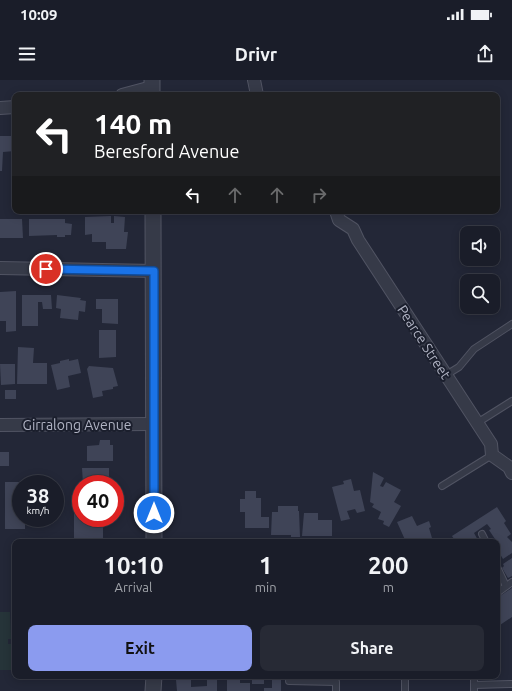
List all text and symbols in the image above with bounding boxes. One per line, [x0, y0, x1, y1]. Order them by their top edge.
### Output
text: 10:09 [20, 6, 58, 23]
icon: menu [16, 43, 38, 65]
icon: share [474, 43, 496, 65]
text: Drivr [235, 44, 277, 64]
icon: left [28, 108, 80, 160]
text: 140 m [94, 108, 172, 139]
text: Beresford Avenue [94, 141, 239, 161]
icon: left [182, 184, 204, 206]
icon: ahead [224, 184, 246, 206]
icon: ahead [266, 184, 288, 206]
icon: right [308, 184, 330, 206]
map controls [460, 226, 500, 314]
button: sound [460, 226, 500, 266]
pin [29, 252, 63, 286]
icon: arrive [35, 258, 57, 280]
button: search [460, 274, 500, 314]
street label: Pearce Street [394, 302, 454, 382]
street label: Girralong Avenue [23, 417, 131, 433]
speed limit sign: 40 [72, 475, 124, 527]
text: 38 [27, 484, 49, 507]
position arrow [133, 492, 175, 534]
text: km/h [26, 505, 50, 516]
text: 10:10 [103, 552, 163, 579]
text: 1 [259, 552, 272, 579]
text: 200 [368, 552, 409, 579]
text: Arrival [114, 580, 152, 594]
text: min [255, 580, 277, 594]
text: m [383, 580, 394, 594]
button: Exit [28, 625, 252, 671]
button: Share [260, 625, 484, 671]

